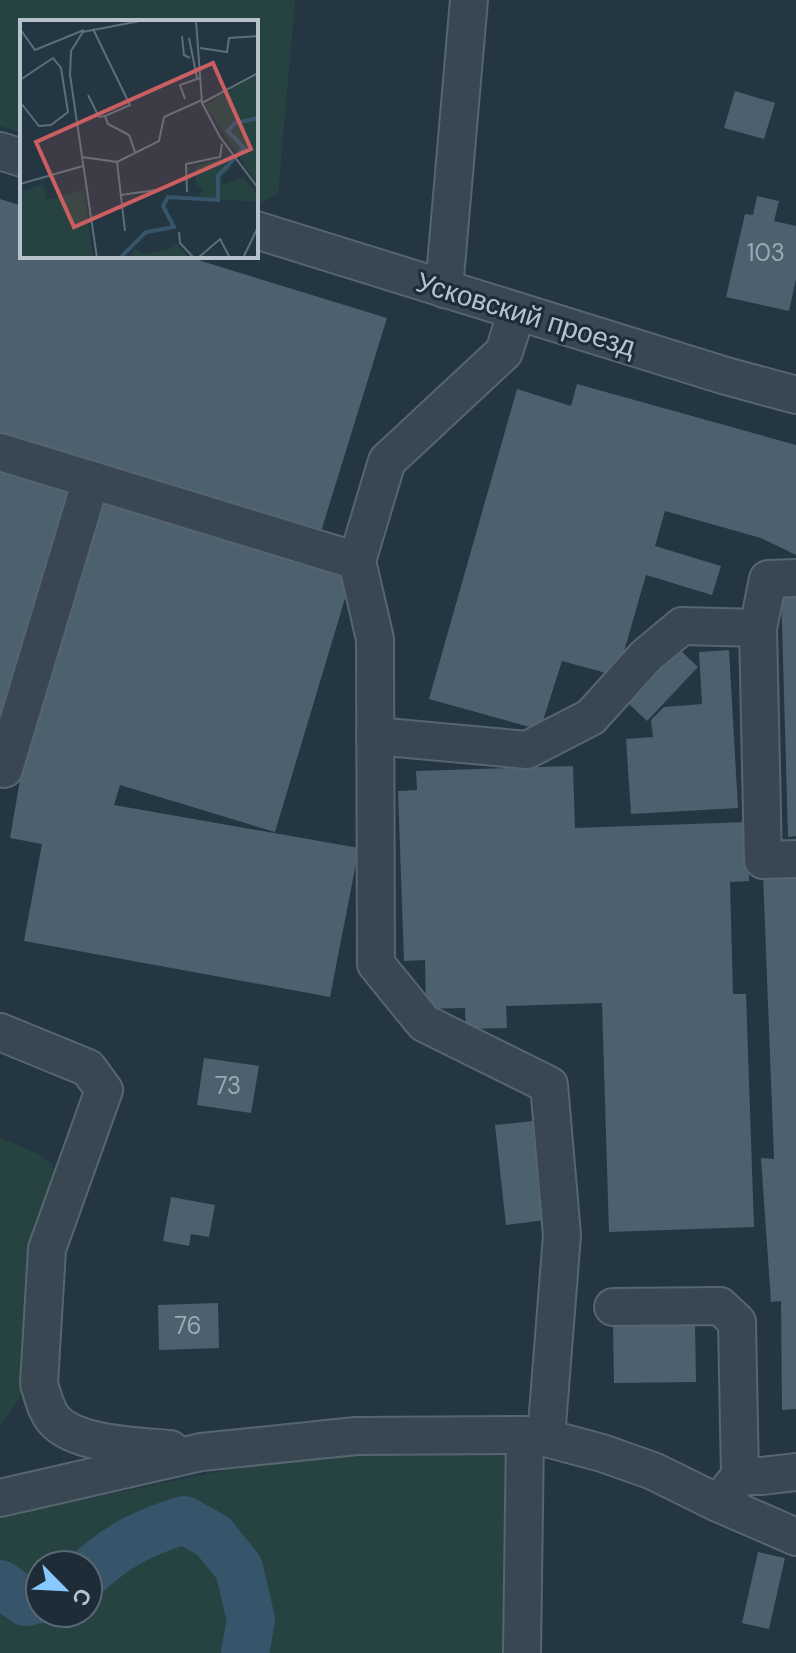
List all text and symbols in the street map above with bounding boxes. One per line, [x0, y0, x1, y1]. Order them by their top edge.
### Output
inset map [20, 20, 258, 258]
house number: 103 [747, 237, 785, 268]
street label: Усковский проезд [412, 264, 640, 365]
house number: 73 [215, 1070, 241, 1101]
house number: 76 [174, 1310, 202, 1341]
north arrow [24, 1549, 104, 1629]
text: С [65, 1584, 98, 1610]

